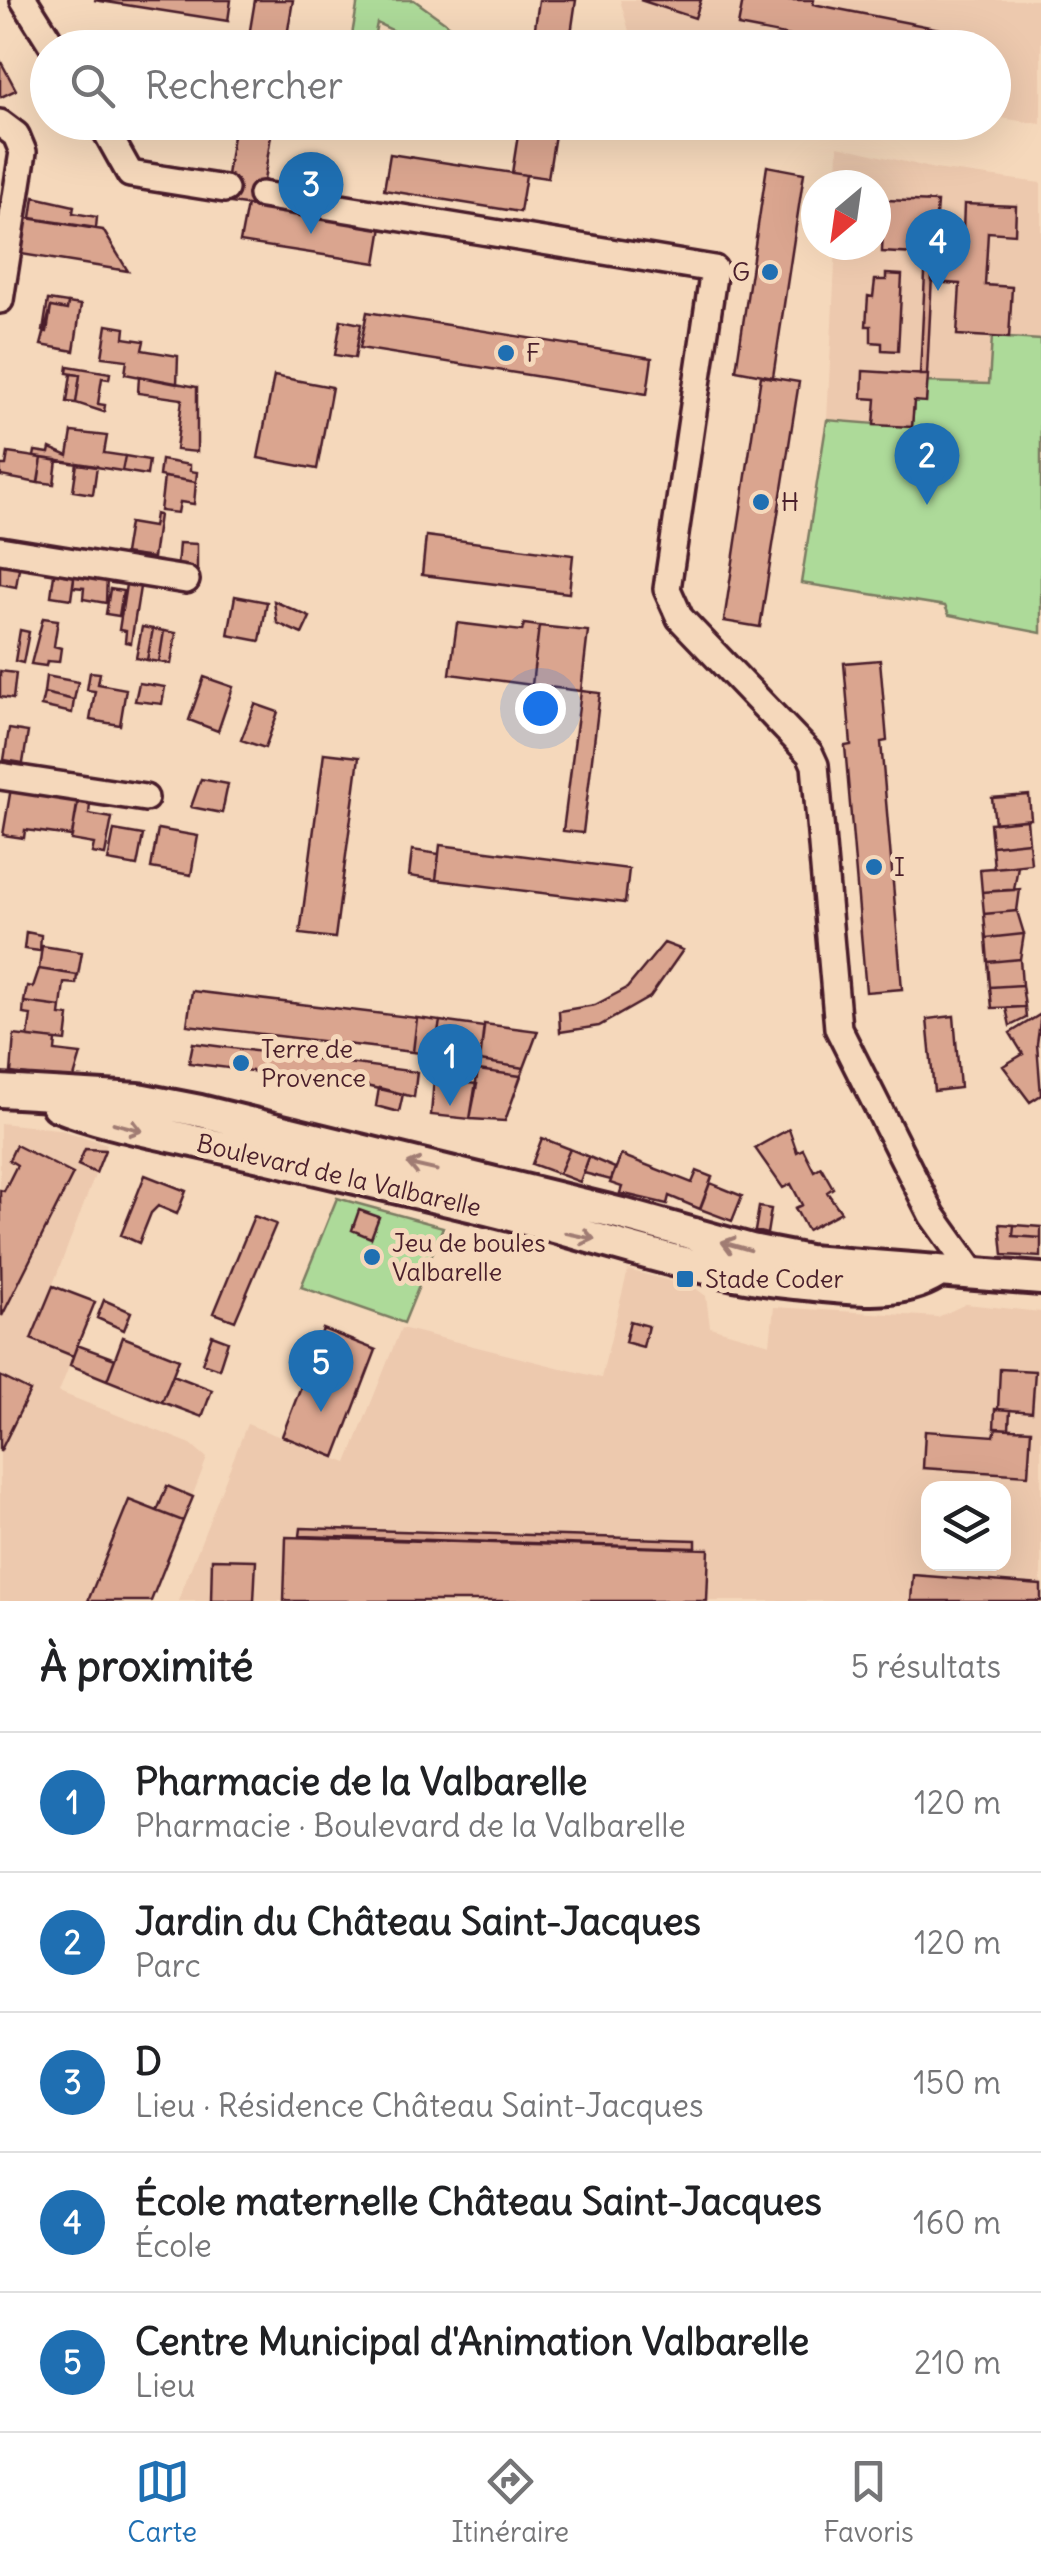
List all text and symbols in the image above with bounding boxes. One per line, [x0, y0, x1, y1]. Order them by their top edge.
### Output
search box [30, 30, 1011, 140]
icon: search [65, 58, 120, 113]
text: Rechercher [145, 62, 343, 109]
pin: 3 [278, 152, 344, 234]
north arrow [801, 170, 891, 260]
pin: 4 [906, 208, 970, 291]
place label: G [732, 256, 750, 288]
marker: G [759, 261, 781, 283]
place label: F [526, 337, 540, 369]
marker: F [495, 342, 517, 364]
pin: 2 [894, 422, 960, 505]
place label: H [781, 486, 799, 518]
marker: H [750, 491, 772, 513]
your location [515, 683, 566, 734]
place label: I [894, 851, 905, 883]
marker: I [863, 856, 885, 878]
pin: 1 [418, 1024, 482, 1106]
place label: Terre de Provence [261, 1033, 366, 1094]
marker: Terre de Provence [230, 1052, 252, 1074]
one-way arrow [112, 1119, 143, 1138]
street label: Boulevard de la Valbarelle [194, 1127, 484, 1223]
one-way arrow [406, 1156, 438, 1175]
place label: Jeu de boules Valbarelle [392, 1227, 546, 1288]
one-way arrow [563, 1228, 595, 1246]
one-way arrow [721, 1236, 753, 1254]
marker: Jeu de boules Valbarelle [361, 1246, 383, 1268]
place label: Stade Coder [705, 1263, 844, 1295]
marker: Stade Coder [674, 1268, 696, 1290]
pin: 5 [288, 1330, 354, 1412]
map controls [921, 1481, 1011, 1571]
button: layers [921, 1481, 1011, 1571]
text: À proximité [40, 1640, 253, 1692]
text: 5 résultats [851, 1646, 1001, 1687]
text: Pharmacie de la Valbarelle [135, 1758, 588, 1805]
text: 1 [66, 1782, 79, 1823]
text: 120 m [914, 1782, 1001, 1823]
text: Pharmacie · Boulevard de la Valbarelle [135, 1805, 686, 1846]
text: Jardin du Château Saint-Jacques [135, 1898, 701, 1945]
text: 2 [64, 1922, 81, 1963]
text: 120 m [914, 1922, 1001, 1963]
text: Parc [135, 1945, 201, 1986]
text: D [135, 2038, 162, 2085]
text: 3 [63, 2062, 82, 2103]
text: 150 m [913, 2062, 1001, 2103]
text: Lieu · Résidence Château Saint-Jacques [135, 2085, 704, 2126]
text: École maternelle Château Saint-Jacques [135, 2178, 822, 2225]
text: 4 [63, 2202, 82, 2243]
text: 160 m [913, 2202, 1001, 2243]
text: École [135, 2225, 212, 2266]
text: Centre Municipal d'Animation Valbarelle [135, 2318, 809, 2365]
text: 5 [63, 2342, 82, 2383]
text: 210 m [914, 2342, 1001, 2383]
text: Lieu [135, 2365, 196, 2406]
tab: Carte [127, 2454, 197, 2550]
tab: Itinéraire [451, 2454, 569, 2550]
tab: Favoris [824, 2454, 914, 2550]

